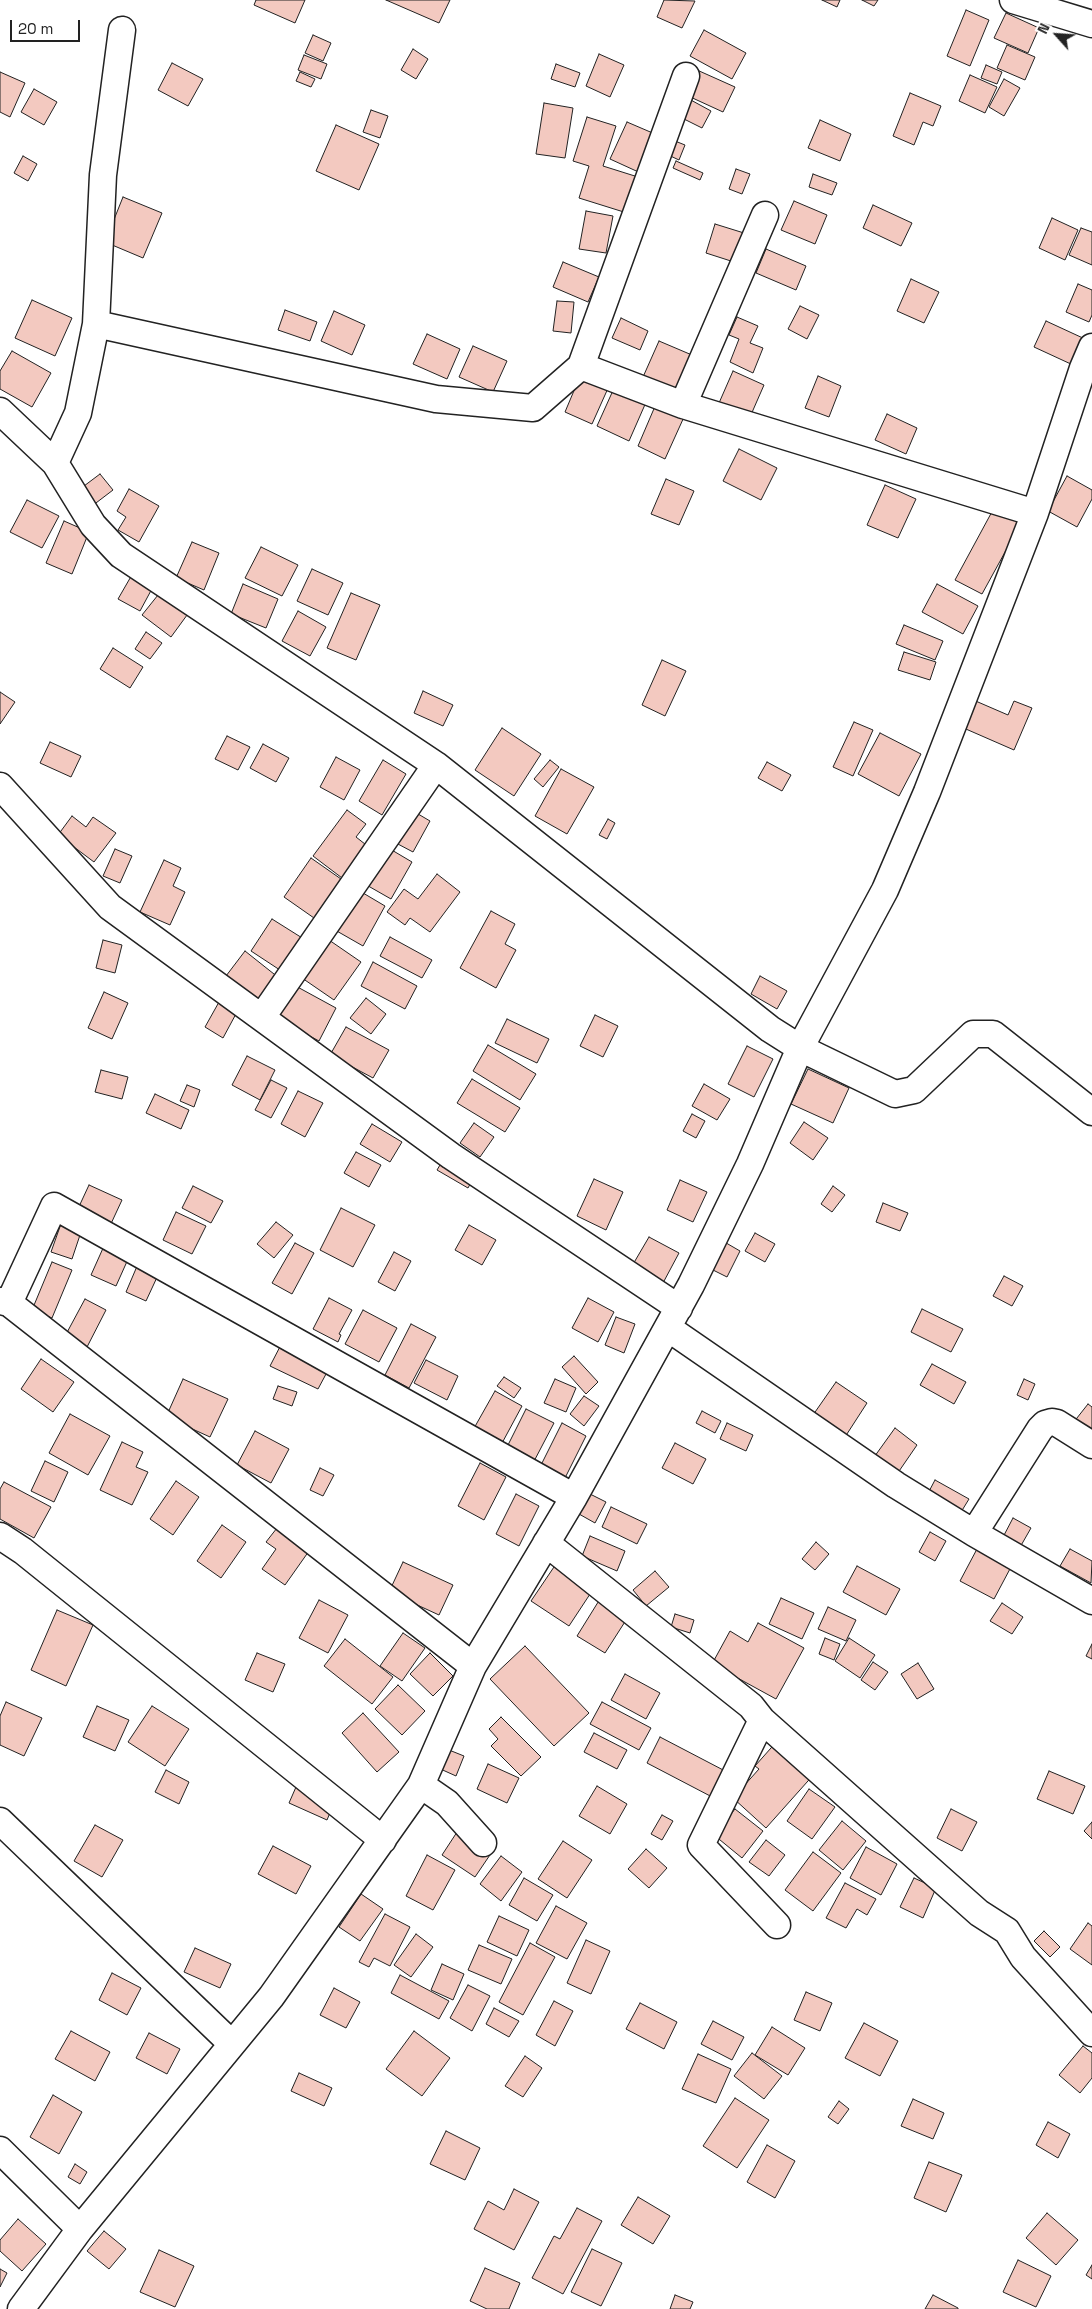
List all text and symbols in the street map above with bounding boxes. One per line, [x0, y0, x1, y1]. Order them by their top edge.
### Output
scale bar [12, 10, 82, 42]
north arrow [1032, 10, 1082, 60]
text: 20 m [18, 19, 53, 38]
text: N [1033, 20, 1054, 37]

